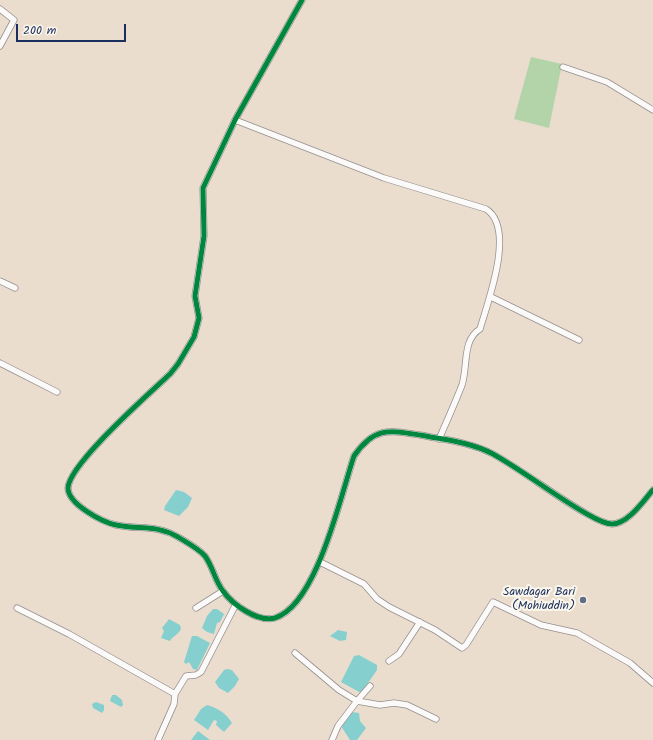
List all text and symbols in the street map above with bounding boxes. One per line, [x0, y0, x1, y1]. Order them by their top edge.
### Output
scale bar [18, 16, 128, 42]
text: 200 m [23, 21, 56, 40]
place label: Sawdagar Bari (Mohiuddin) [503, 586, 575, 614]
marker: Sawdagar Bari (Mohiuddin) [578, 595, 588, 605]

